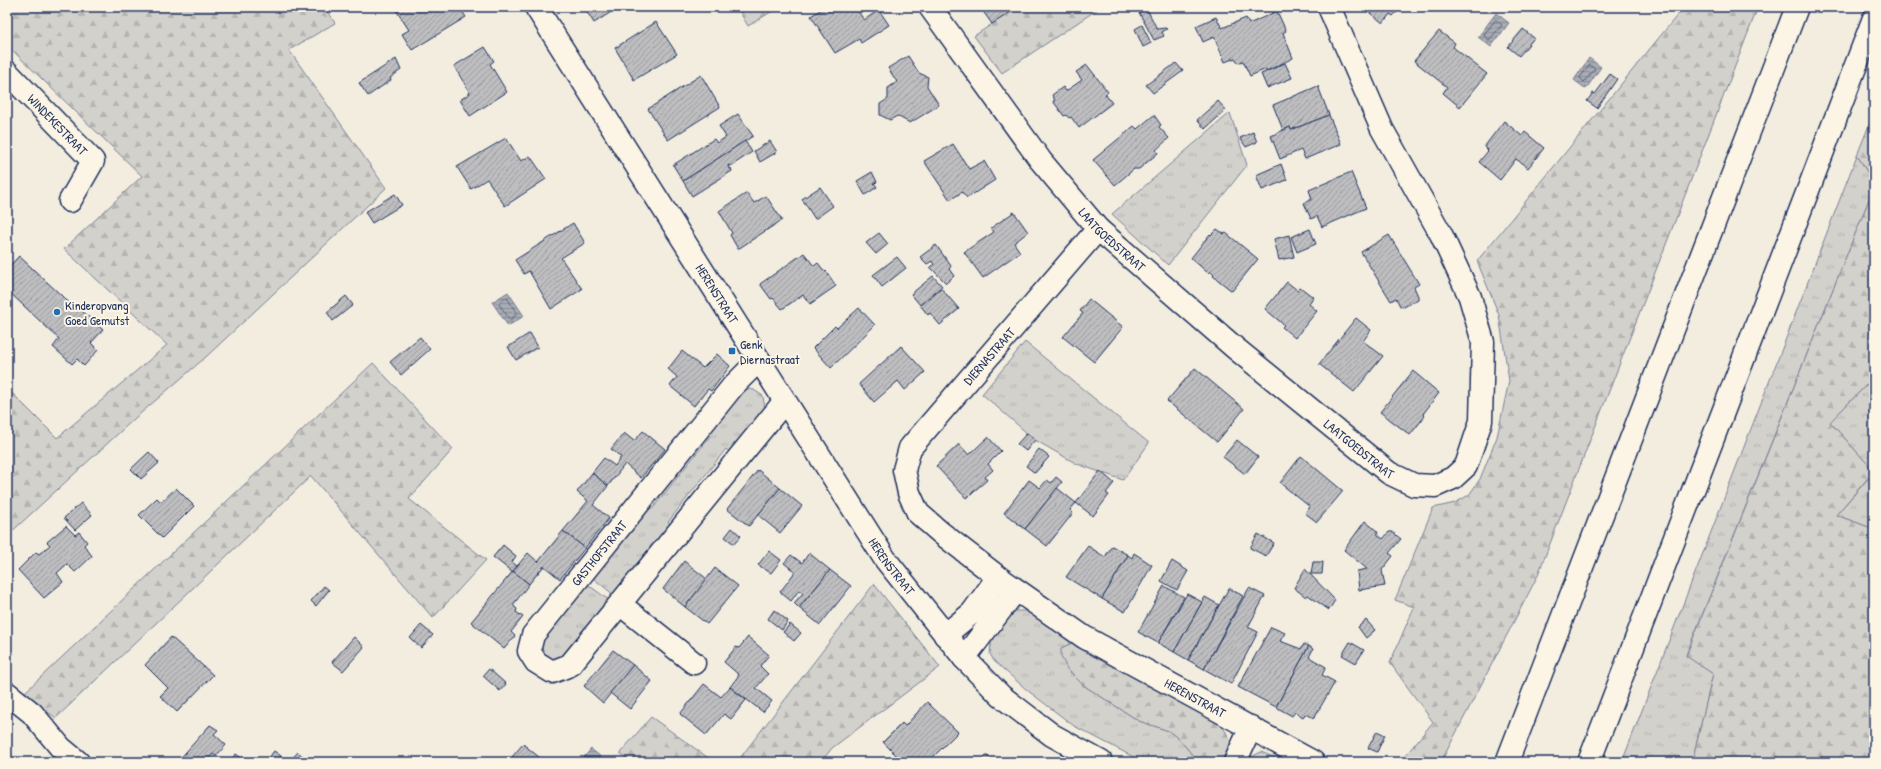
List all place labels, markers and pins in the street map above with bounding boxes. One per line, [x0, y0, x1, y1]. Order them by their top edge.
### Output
place label: Kinderopvang Goed Gemutst [65, 296, 130, 329]
marker: Kinderopvang Goed Gemutst [52, 307, 62, 317]
place label: Genk Diernastraat [740, 335, 800, 368]
marker: Genk Diernastraat [727, 346, 737, 356]

